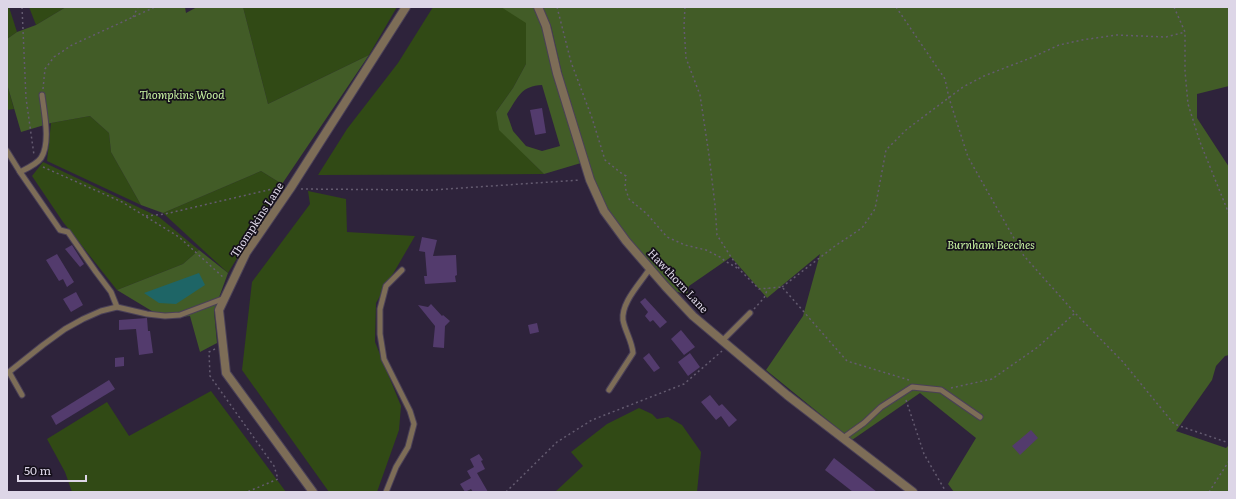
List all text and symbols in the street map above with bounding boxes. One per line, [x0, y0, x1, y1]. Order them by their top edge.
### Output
park label: Thompkins Wood [140, 86, 225, 102]
street label: Thompkins Lane [226, 178, 287, 260]
park label: Burnham Beeches [947, 236, 1035, 252]
street label: Hawthorn Lane [645, 245, 713, 316]
scale bar [18, 457, 86, 483]
text: 50 m [24, 461, 51, 479]

